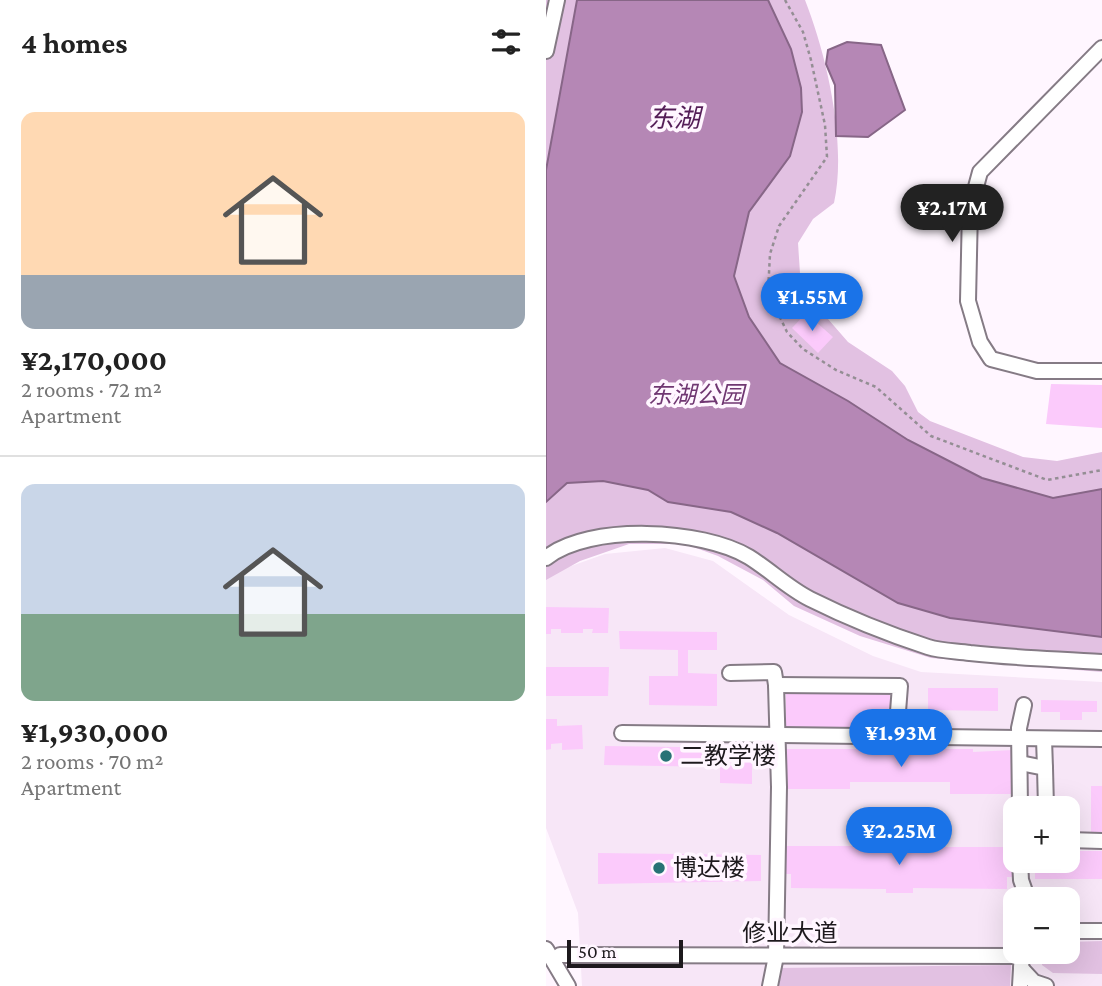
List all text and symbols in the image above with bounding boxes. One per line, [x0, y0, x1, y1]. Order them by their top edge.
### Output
icon: filters [487, 23, 525, 61]
text: 4 homes [21, 26, 127, 59]
water label: 东湖 [648, 104, 704, 133]
icon: home [210, 157, 336, 283]
pin: ¥2.17M [895, 184, 1009, 244]
text: ¥2.17M [917, 194, 987, 220]
pin: ¥1.55M [755, 274, 869, 333]
text: ¥1.55M [777, 283, 847, 309]
text: ¥2,170,000 [21, 343, 167, 376]
text: 2 rooms · 72 m² [21, 376, 162, 402]
park label: 东湖公园 [648, 381, 747, 408]
text: Apartment [21, 402, 121, 428]
icon: home [210, 529, 336, 655]
pin: ¥1.93M [844, 710, 958, 769]
text: ¥1,930,000 [21, 715, 169, 748]
text: ¥1.93M [865, 719, 937, 745]
place label: 二教学楼 [680, 742, 776, 769]
text: 2 rooms · 70 m² [21, 748, 164, 774]
marker: 二教学楼 [658, 748, 674, 764]
text: Apartment [21, 774, 121, 800]
map controls [1003, 796, 1080, 964]
button: + [1003, 796, 1080, 873]
pin: ¥2.25M [842, 808, 956, 867]
text: ¥2.25M [862, 817, 936, 843]
place label: 博达楼 [673, 854, 745, 881]
marker: 博达楼 [651, 860, 667, 876]
button: − [1003, 887, 1080, 964]
street label: 修业大道 [742, 919, 838, 946]
scale bar [567, 937, 682, 969]
text: 50 m [578, 941, 617, 962]

